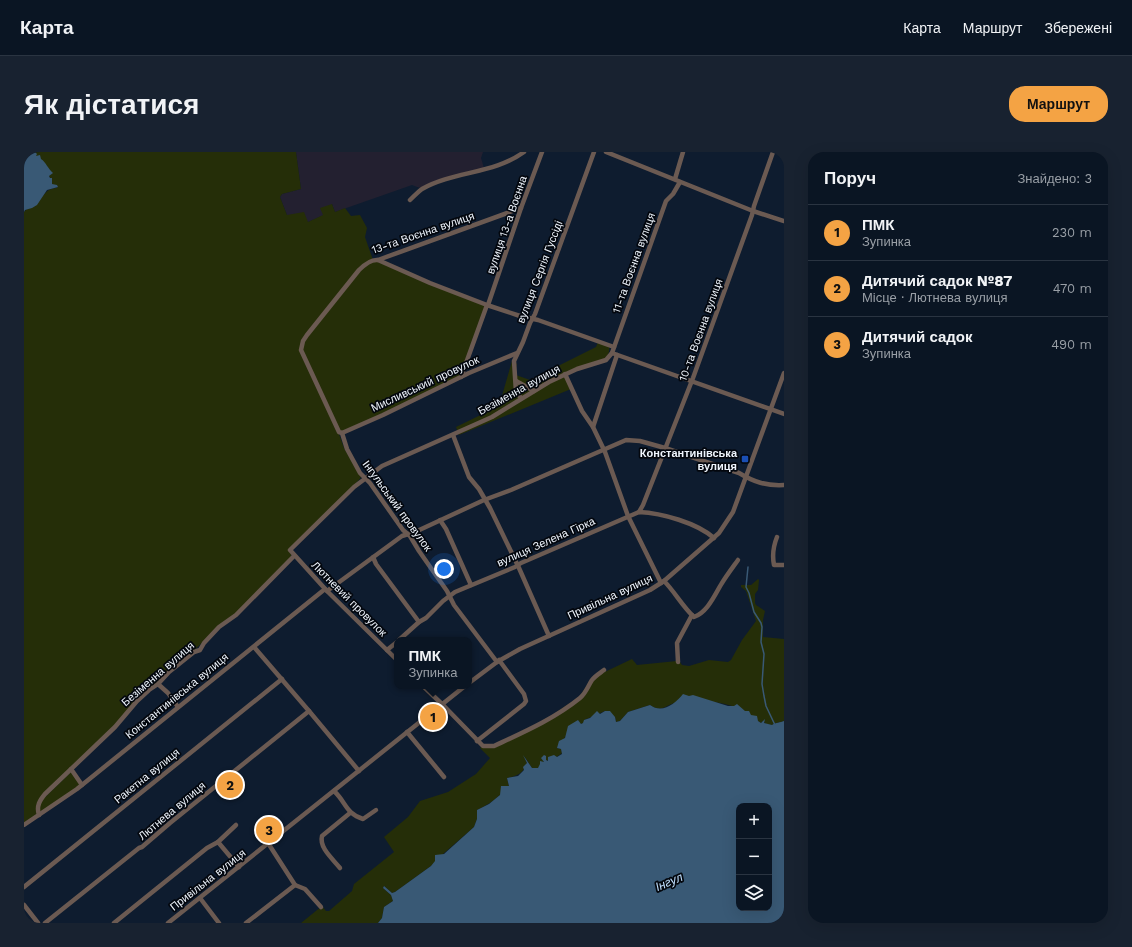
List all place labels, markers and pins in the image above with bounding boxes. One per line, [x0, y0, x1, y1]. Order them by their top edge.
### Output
place label: Константинівська вулиця [640, 447, 738, 473]
marker: Константинівська вулиця [740, 454, 750, 464]
pin: 1 [420, 702, 446, 732]
pin: 2 [217, 770, 243, 800]
pin: 3 [256, 815, 282, 845]

